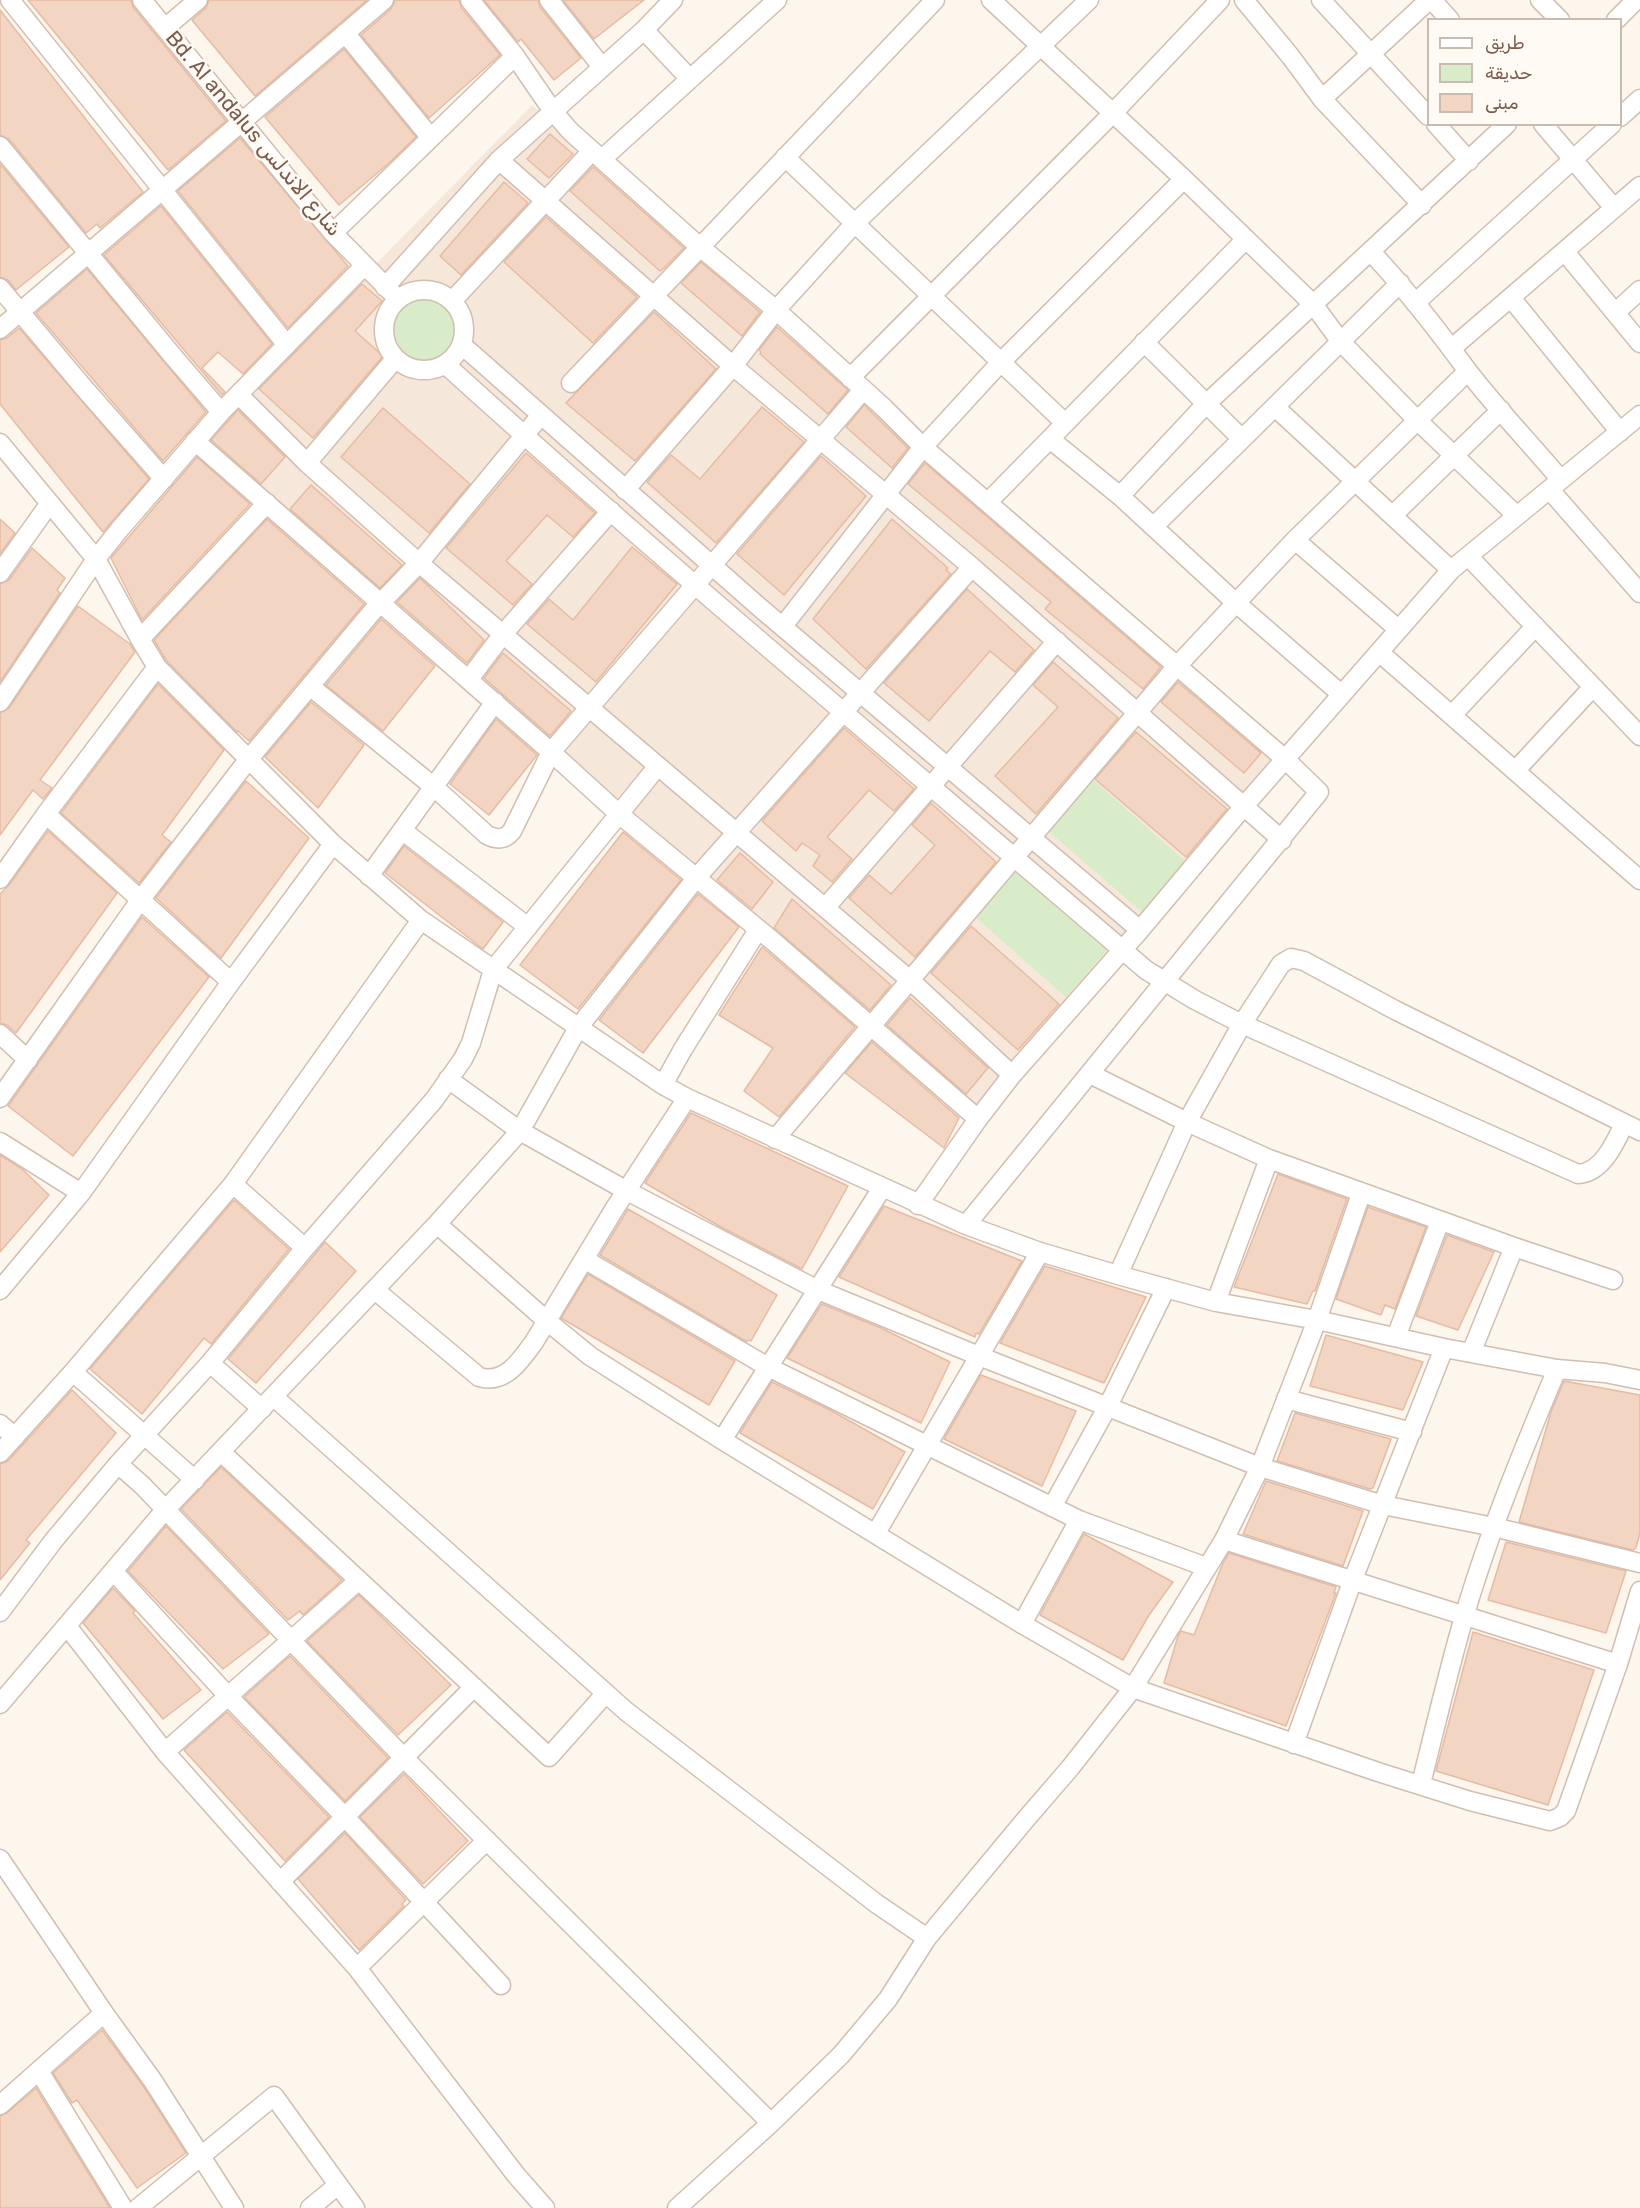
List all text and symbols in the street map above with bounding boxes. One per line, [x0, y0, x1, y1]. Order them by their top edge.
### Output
legend [1427, 18, 1622, 126]
street label: Bd. Al andalus شارع الاندلس [160, 26, 346, 242]
text: طريق [1485, 32, 1525, 54]
text: حديقة [1485, 62, 1532, 84]
text: مبنى [1485, 92, 1519, 114]

